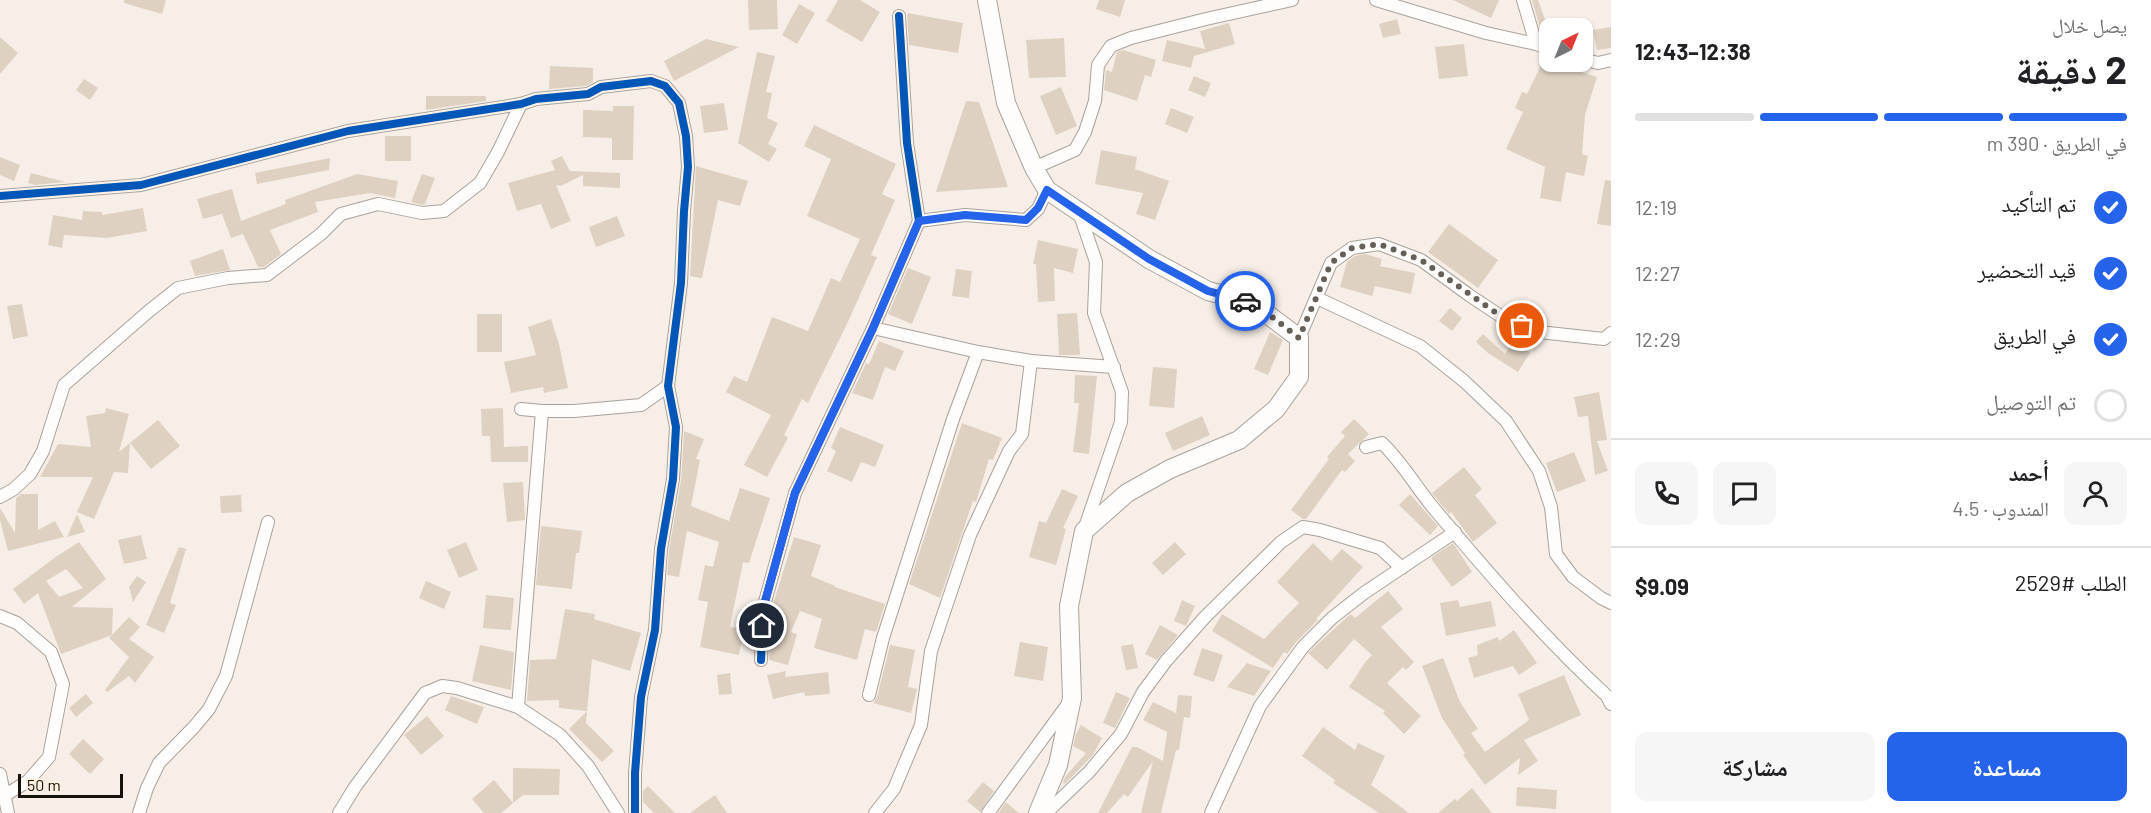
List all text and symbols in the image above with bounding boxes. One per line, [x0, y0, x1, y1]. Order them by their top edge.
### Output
text: يصل خلال [2052, 13, 2127, 37]
north arrow [1539, 18, 1593, 72]
map controls [1539, 18, 1593, 72]
text: 12:38–12:43 [1635, 38, 1751, 64]
text: 2 دقيقة [2015, 45, 2127, 92]
text: في الطريق · 390 m [1987, 131, 2127, 155]
text: تم التأكيد [2002, 190, 2076, 216]
icon: check [2094, 191, 2127, 224]
text: 12:19 [1635, 195, 1677, 219]
text: قيد التحضير [1978, 256, 2076, 282]
icon: check [2094, 257, 2127, 290]
text: 12:27 [1635, 261, 1680, 285]
courier [1215, 271, 1275, 331]
icon: car [1229, 285, 1262, 318]
pin [1496, 300, 1547, 351]
icon: bag [1505, 309, 1538, 342]
text: في الطريق [1993, 322, 2076, 348]
icon: check [2094, 323, 2127, 356]
text: 12:29 [1635, 327, 1681, 351]
text: تم التوصيل [1986, 388, 2076, 414]
text: أحمد [2009, 459, 2049, 485]
button: phone [1635, 462, 1698, 525]
button: chat [1713, 462, 1776, 525]
button: person [2064, 462, 2127, 525]
text: المندوب · 4.5 [1953, 496, 2049, 520]
text: الطلب #2529 [2015, 569, 2127, 595]
text: $9.09 [1635, 573, 1689, 599]
pin [736, 600, 787, 651]
icon: home [745, 609, 778, 642]
button: مشاركة [1635, 732, 1875, 801]
button: مساعدة [1887, 732, 2127, 801]
scale bar [18, 771, 123, 798]
text: 50 m [27, 775, 61, 794]

